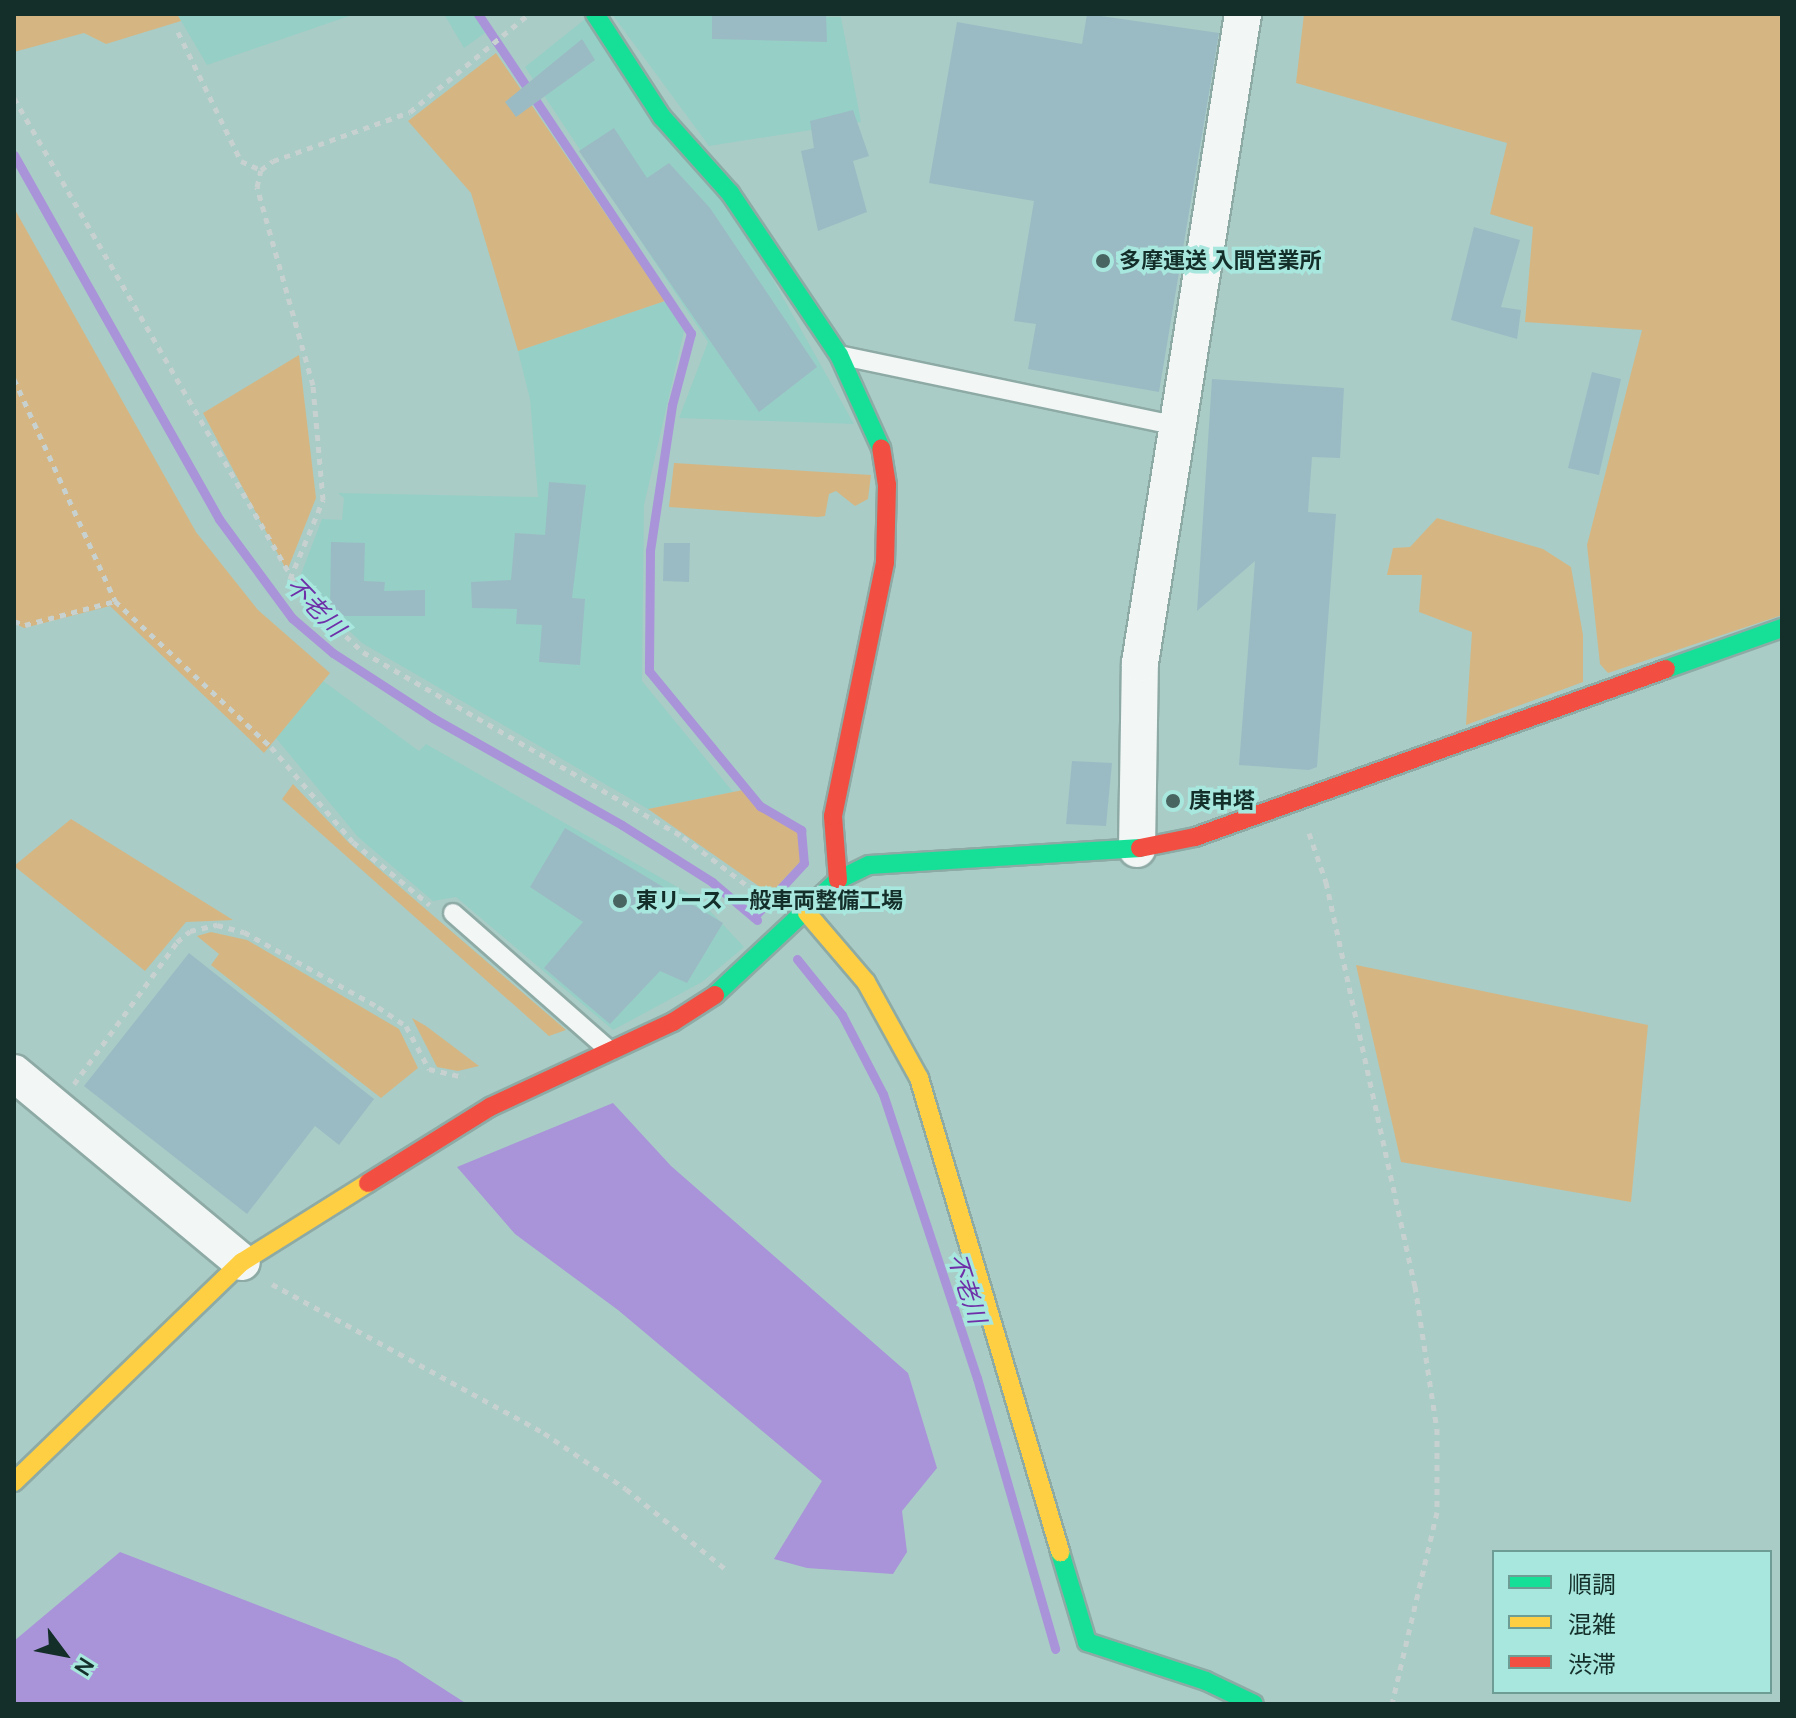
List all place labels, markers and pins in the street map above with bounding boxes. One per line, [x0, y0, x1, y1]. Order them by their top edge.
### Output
place label: 多摩運送 入間営業所 [1119, 248, 1321, 274]
marker: 多摩運送 入間営業所 [1094, 252, 1112, 270]
place label: 庚申塔 [1189, 788, 1255, 814]
marker: 庚申塔 [1164, 792, 1182, 810]
place label: 東リース 一般車両整備工場 [636, 888, 904, 914]
marker: 東リース 一般車両整備工場 [611, 892, 629, 910]

